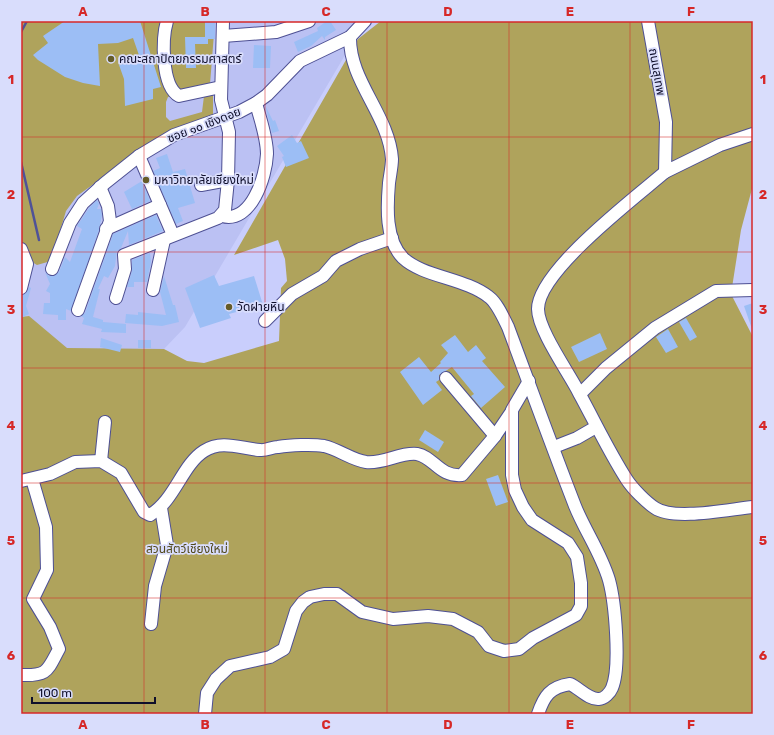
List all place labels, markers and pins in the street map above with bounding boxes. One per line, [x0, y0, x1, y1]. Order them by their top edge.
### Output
place label: คณะสถาปัตยกรรมศาสตร์ [119, 52, 242, 66]
marker: คณะสถาปัตยกรรมศาสตร์ [106, 54, 116, 64]
place label: มหาวิทยาลัยเชียงใหม่ [154, 173, 254, 187]
marker: มหาวิทยาลัยเชียงใหม่ [141, 175, 151, 185]
place label: วัดฝายหิน [237, 300, 285, 314]
marker: วัดฝายหิน [224, 302, 234, 312]

